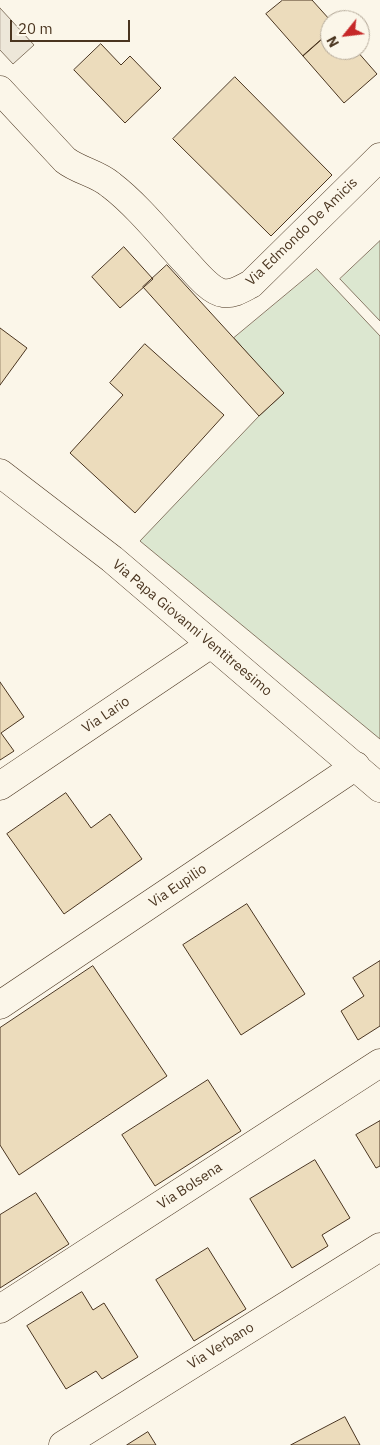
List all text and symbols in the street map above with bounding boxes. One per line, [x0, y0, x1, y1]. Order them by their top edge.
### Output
scale bar [12, 10, 132, 42]
north arrow [320, 10, 370, 60]
text: 20 m [18, 19, 53, 38]
text: N [322, 33, 343, 51]
street label: Via Edmondo De Amicis [243, 174, 361, 290]
street label: Via Papa Giovanni Ventitreesimo [109, 556, 275, 700]
street label: Via Lario [79, 693, 133, 737]
street label: Via Eupilio [146, 861, 210, 911]
street label: Via Bolsena [155, 1159, 225, 1213]
street label: Via Verbano [185, 1319, 257, 1373]

